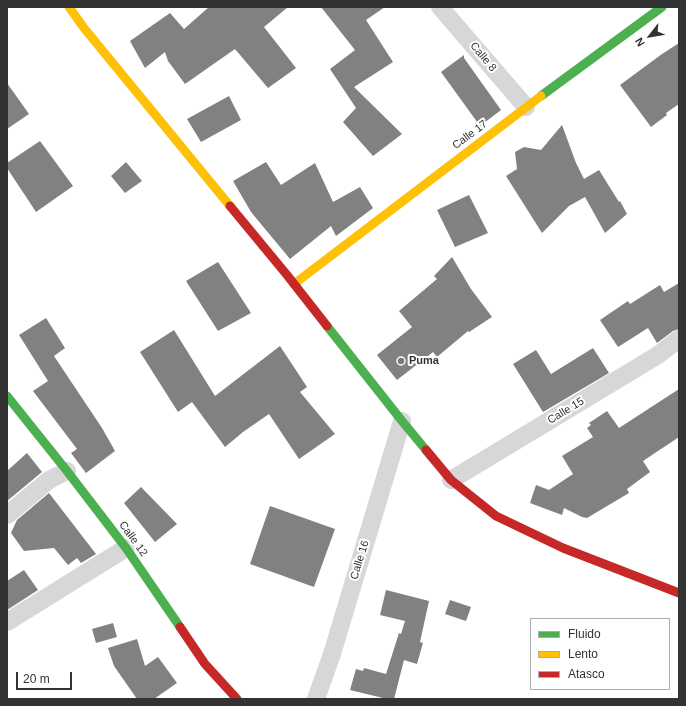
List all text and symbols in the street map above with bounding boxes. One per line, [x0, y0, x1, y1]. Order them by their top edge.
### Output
north arrow [630, 16, 670, 56]
text: N [633, 36, 647, 49]
street label: Calle 8 [467, 40, 499, 74]
street label: Calle 17 [450, 118, 490, 152]
place label: Puma [409, 354, 439, 368]
marker: Puma [396, 356, 406, 366]
street label: Calle 15 [545, 395, 587, 427]
street label: Calle 12 [116, 519, 150, 559]
street label: Calle 16 [348, 539, 372, 581]
legend [530, 618, 670, 690]
text: Fluido [568, 627, 601, 641]
text: Lento [568, 647, 598, 661]
scale bar [18, 664, 74, 690]
text: Atasco [568, 667, 605, 681]
text: 20 m [23, 672, 50, 686]

